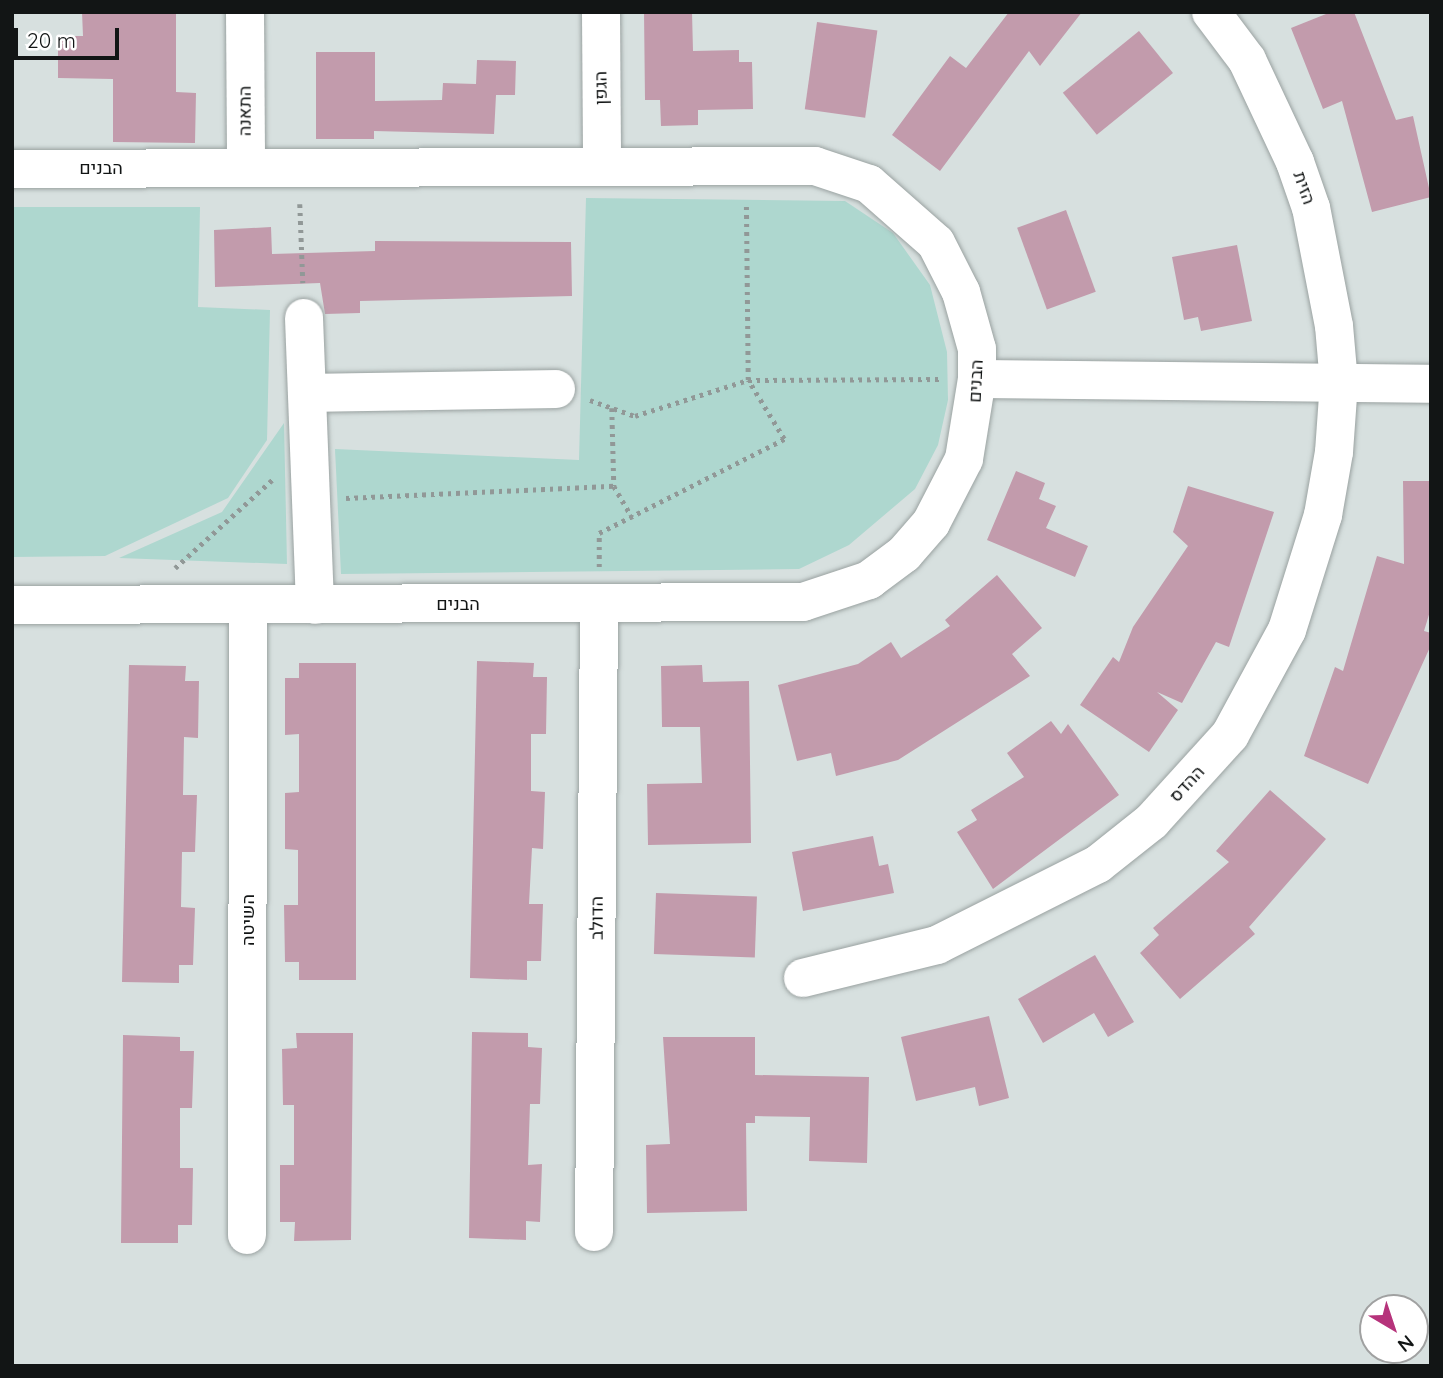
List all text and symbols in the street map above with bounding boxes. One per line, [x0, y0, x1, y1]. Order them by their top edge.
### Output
scale bar [18, 14, 122, 58]
text: 20 m [27, 27, 76, 53]
street label: הגפן [590, 71, 612, 105]
street label: התאנה [234, 86, 256, 136]
street label: הבנים [79, 157, 123, 179]
street label: הזית [1288, 169, 1320, 207]
street label: הבנים [964, 359, 988, 403]
street label: הבנים [436, 593, 480, 615]
street label: ההדס [1165, 761, 1209, 807]
street label: השיטה [237, 894, 259, 946]
street label: הדולב [586, 896, 608, 940]
north arrow [1359, 1294, 1429, 1364]
text: N [1393, 1330, 1419, 1357]

